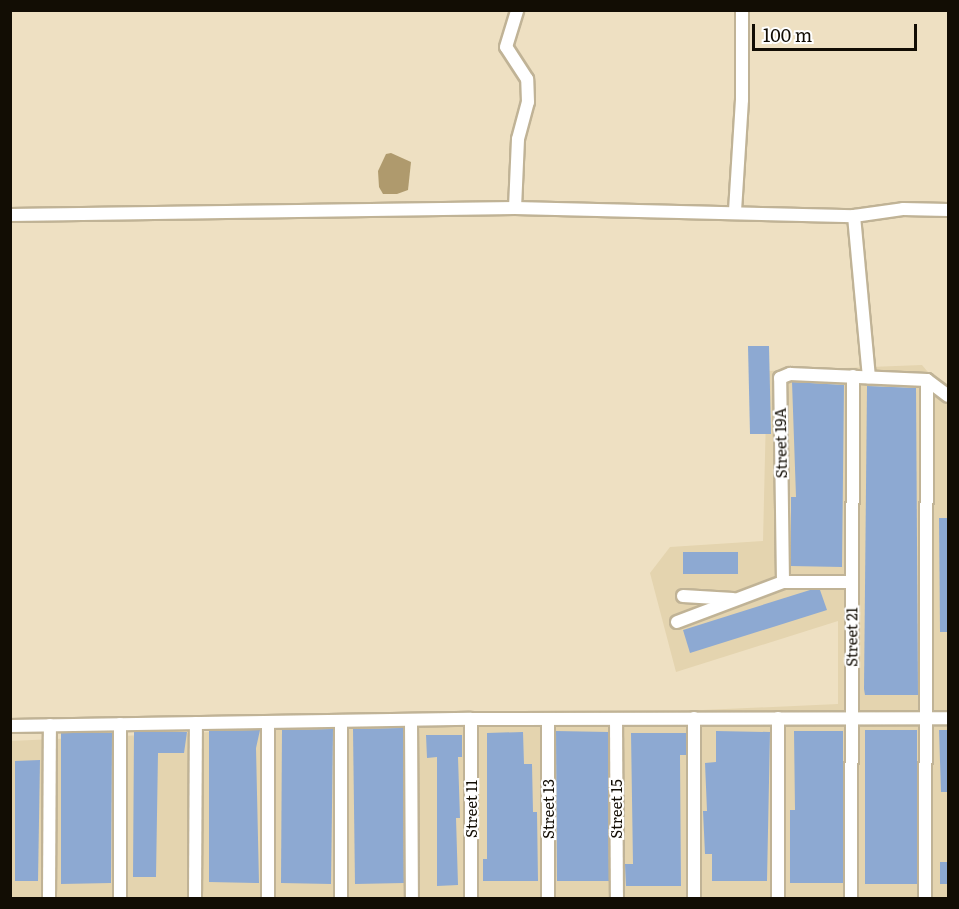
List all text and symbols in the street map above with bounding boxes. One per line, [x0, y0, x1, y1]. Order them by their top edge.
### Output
scale bar [755, 12, 920, 50]
text: 100 m [763, 21, 812, 48]
street label: Street 19A [770, 407, 790, 479]
street label: Street 21 [842, 607, 860, 667]
street label: Street 13 [539, 779, 557, 839]
street label: Street 15 [607, 779, 625, 839]
street label: Street 11 [462, 780, 480, 838]

